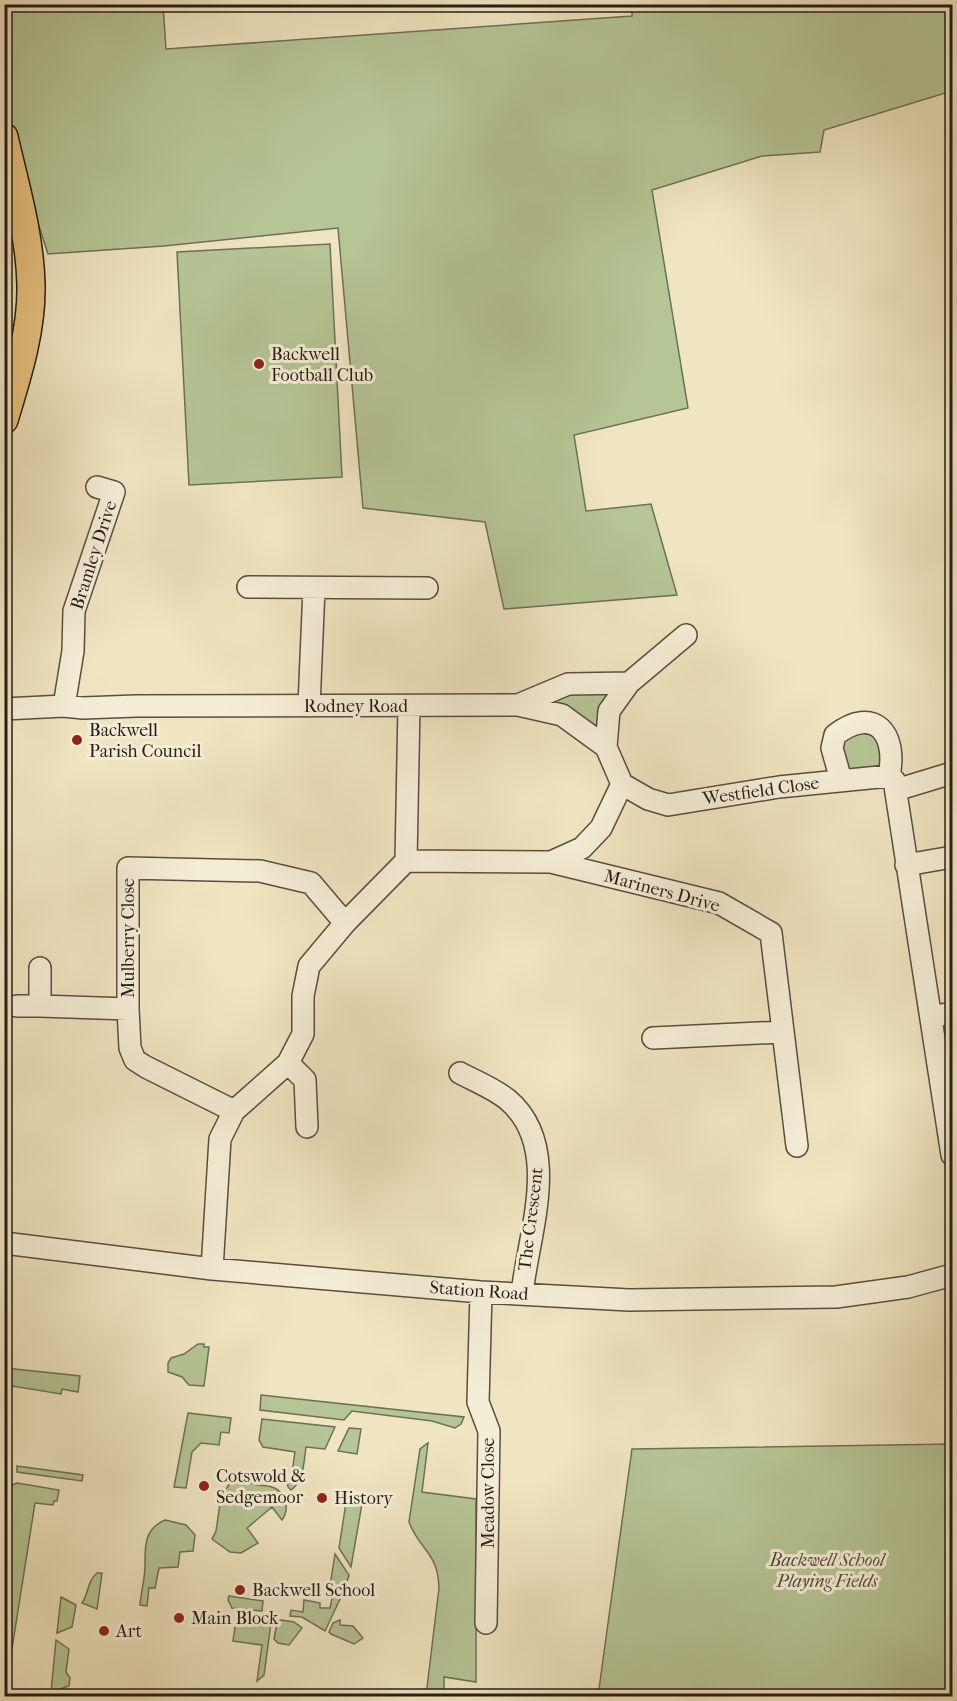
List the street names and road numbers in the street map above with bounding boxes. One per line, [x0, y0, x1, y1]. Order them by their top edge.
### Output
street label: Bramley Drive [66, 498, 122, 612]
street label: Rodney Road [304, 696, 408, 717]
street label: Westfield Close [700, 772, 821, 810]
street label: Mariners Drive [602, 865, 722, 917]
street label: Mulberry Close [118, 878, 139, 998]
street label: The Crescent [514, 1166, 548, 1272]
street label: Station Road [429, 1277, 529, 1305]
street label: Meadow Close [478, 1437, 499, 1548]

